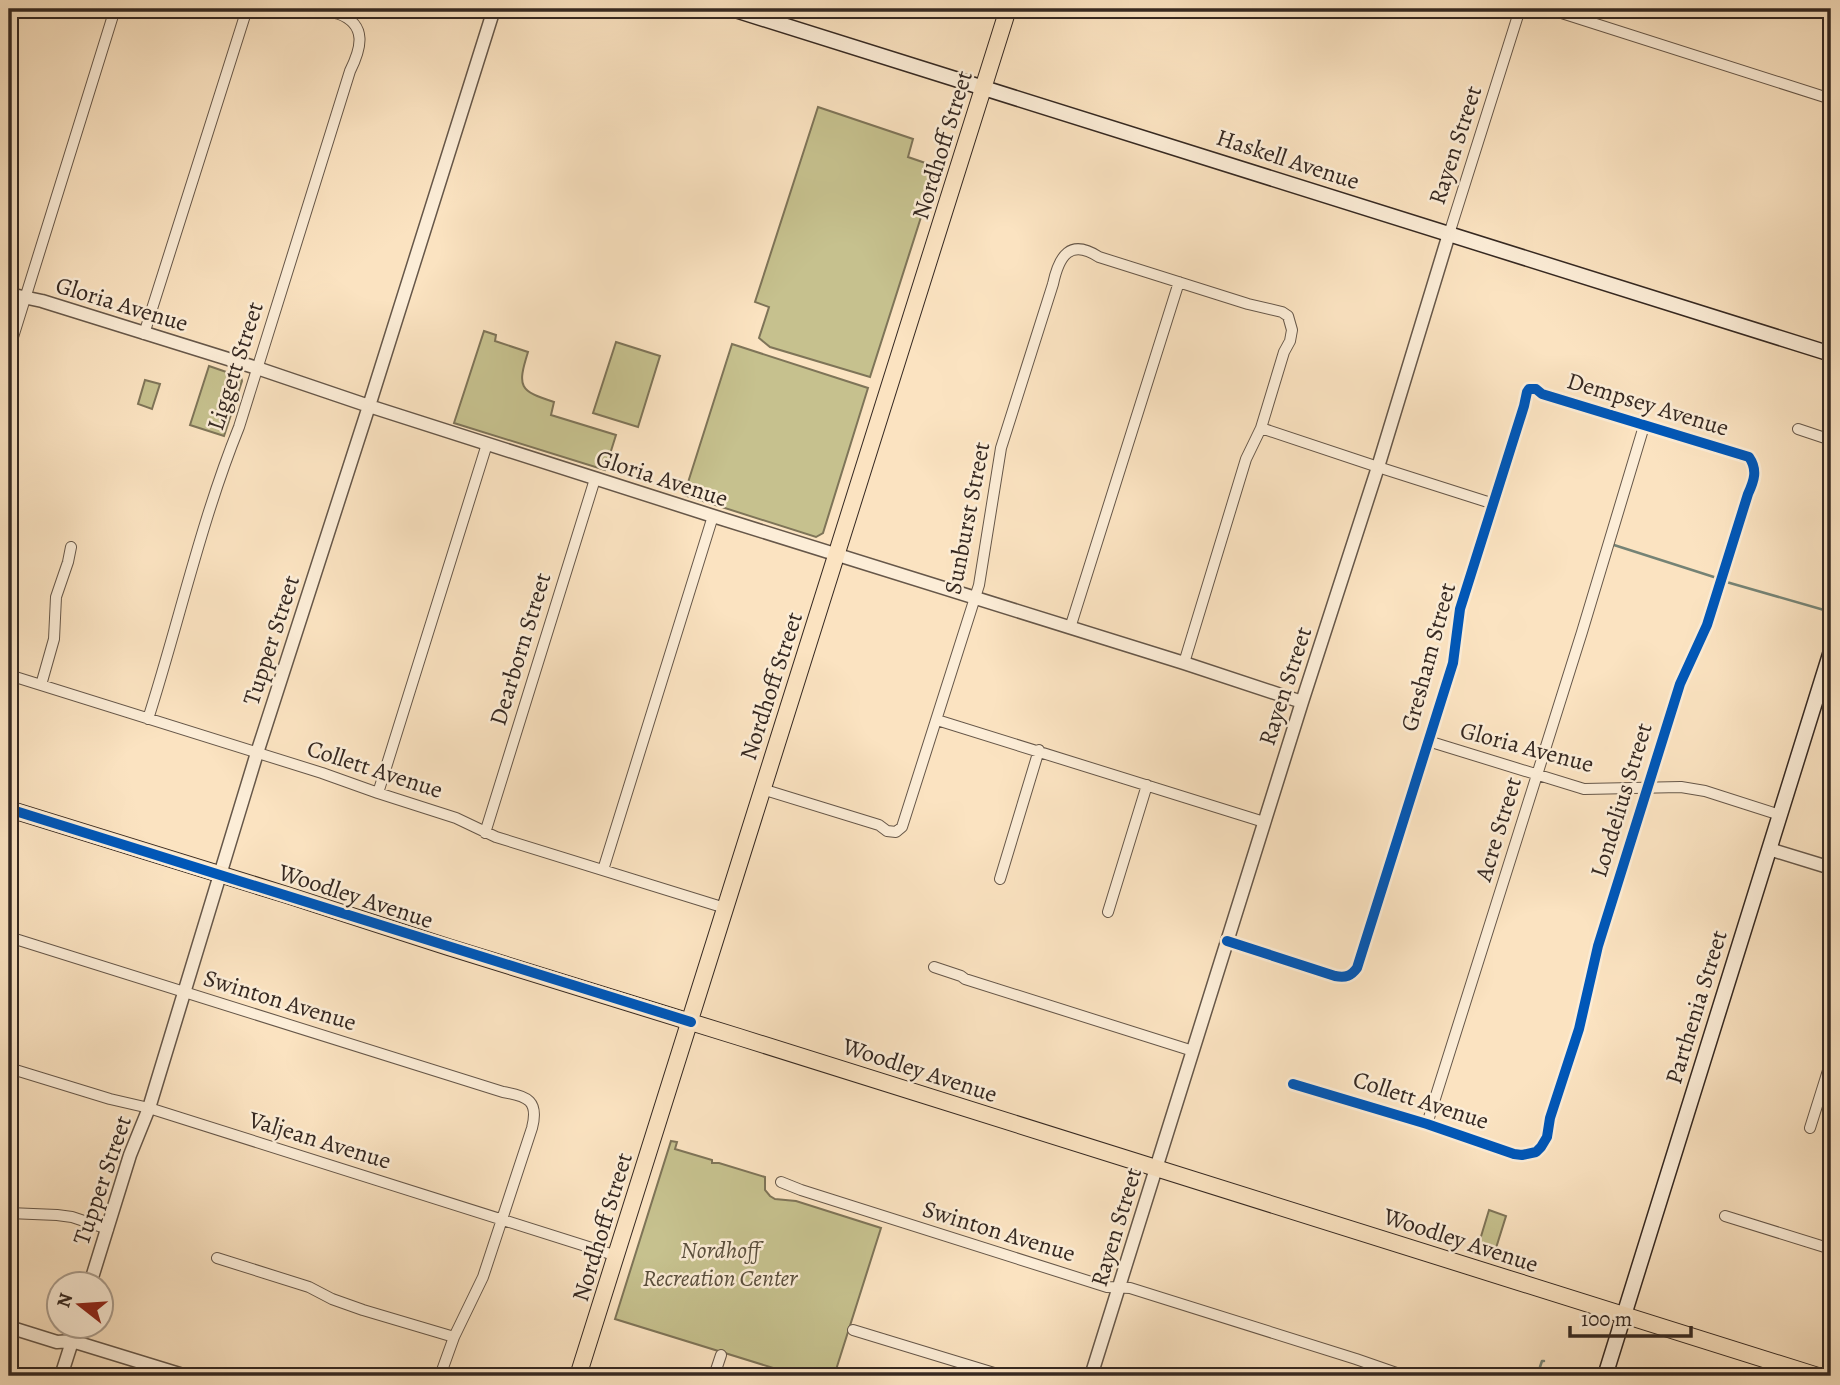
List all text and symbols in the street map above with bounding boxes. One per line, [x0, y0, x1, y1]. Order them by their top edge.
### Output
street label: Nordhoff Street [904, 67, 980, 223]
street label: Rayen Street [1421, 82, 1489, 208]
street label: Haskell Avenue [1212, 121, 1364, 197]
street label: Gloria Avenue [52, 269, 192, 339]
street label: Liggett Street [199, 298, 271, 434]
street label: Dempsey Avenue [1563, 364, 1733, 444]
street label: Sunburst Street [937, 439, 997, 597]
street label: Gloria Avenue [592, 442, 732, 514]
street label: Dearborn Street [482, 569, 558, 729]
street label: Tupper Street [235, 571, 307, 709]
street label: Gresham Street [1393, 579, 1463, 735]
street label: Nordhoff Street [732, 608, 810, 764]
street label: Rayen Street [1251, 623, 1319, 749]
street label: Gloria Avenue [1457, 714, 1597, 780]
street label: Londelius Street [1582, 719, 1660, 881]
street label: Collett Avenue [303, 732, 447, 806]
street label: Acre Street [1467, 773, 1529, 886]
street label: Woodley Avenue [274, 856, 437, 936]
street label: Parthenia Street [1657, 926, 1735, 1088]
street label: Swinton Avenue [200, 962, 360, 1038]
street label: Woodley Avenue [838, 1030, 1001, 1110]
street label: Collett Avenue [1349, 1063, 1493, 1137]
street label: Valjean Avenue [244, 1103, 395, 1177]
street label: Tupper Street [65, 1111, 139, 1249]
street label: Nordhoff Street [564, 1149, 640, 1305]
street label: Rayen Street [1083, 1163, 1149, 1290]
street label: Swinton Avenue [919, 1193, 1079, 1269]
street label: Woodley Avenue [1379, 1200, 1542, 1280]
park label: Nordhoff Recreation Center [643, 1234, 798, 1294]
north arrow [46, 1270, 116, 1340]
text: N [50, 1290, 79, 1311]
scale bar [1570, 1294, 1691, 1338]
text: 100 m [1581, 1305, 1632, 1333]

